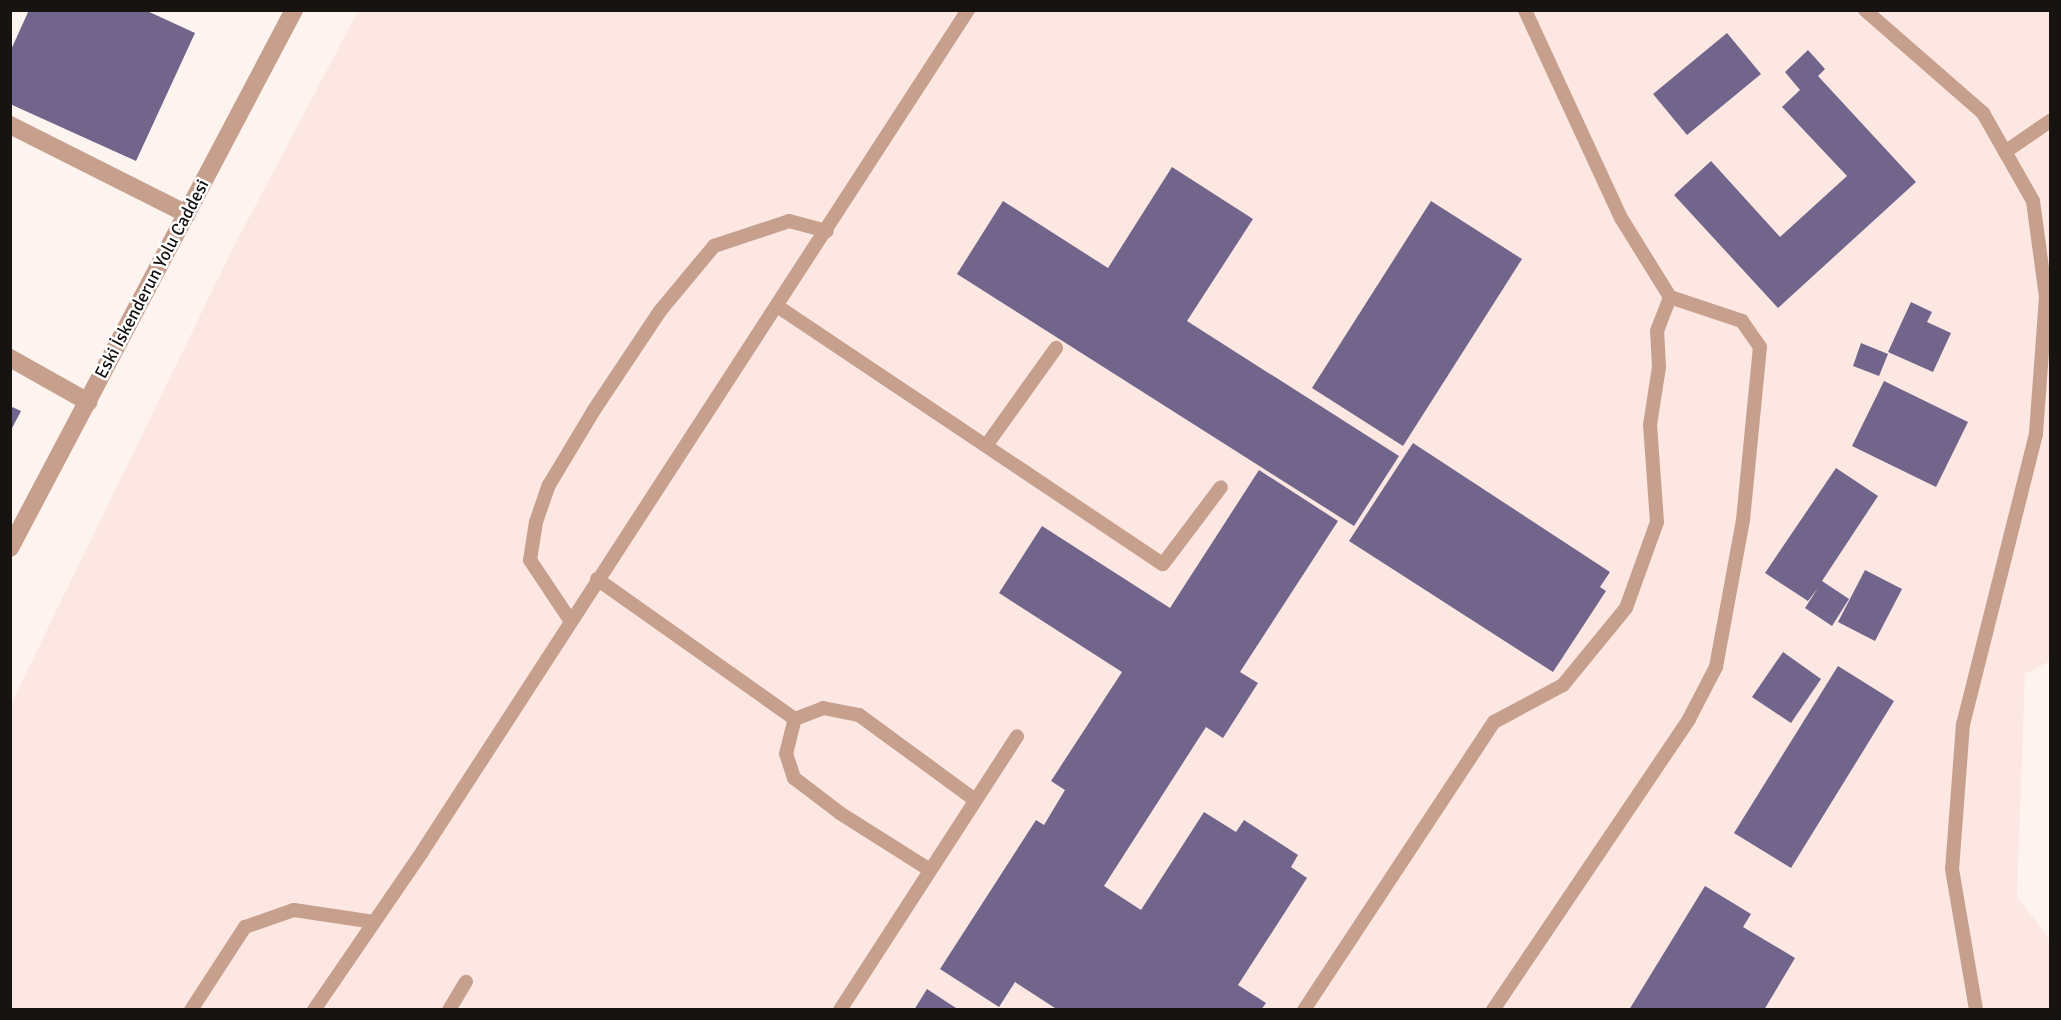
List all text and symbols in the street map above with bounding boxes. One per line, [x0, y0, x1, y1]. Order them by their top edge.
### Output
street label: Eski İskenderun Yolu Caddesi [90, 176, 214, 382]

